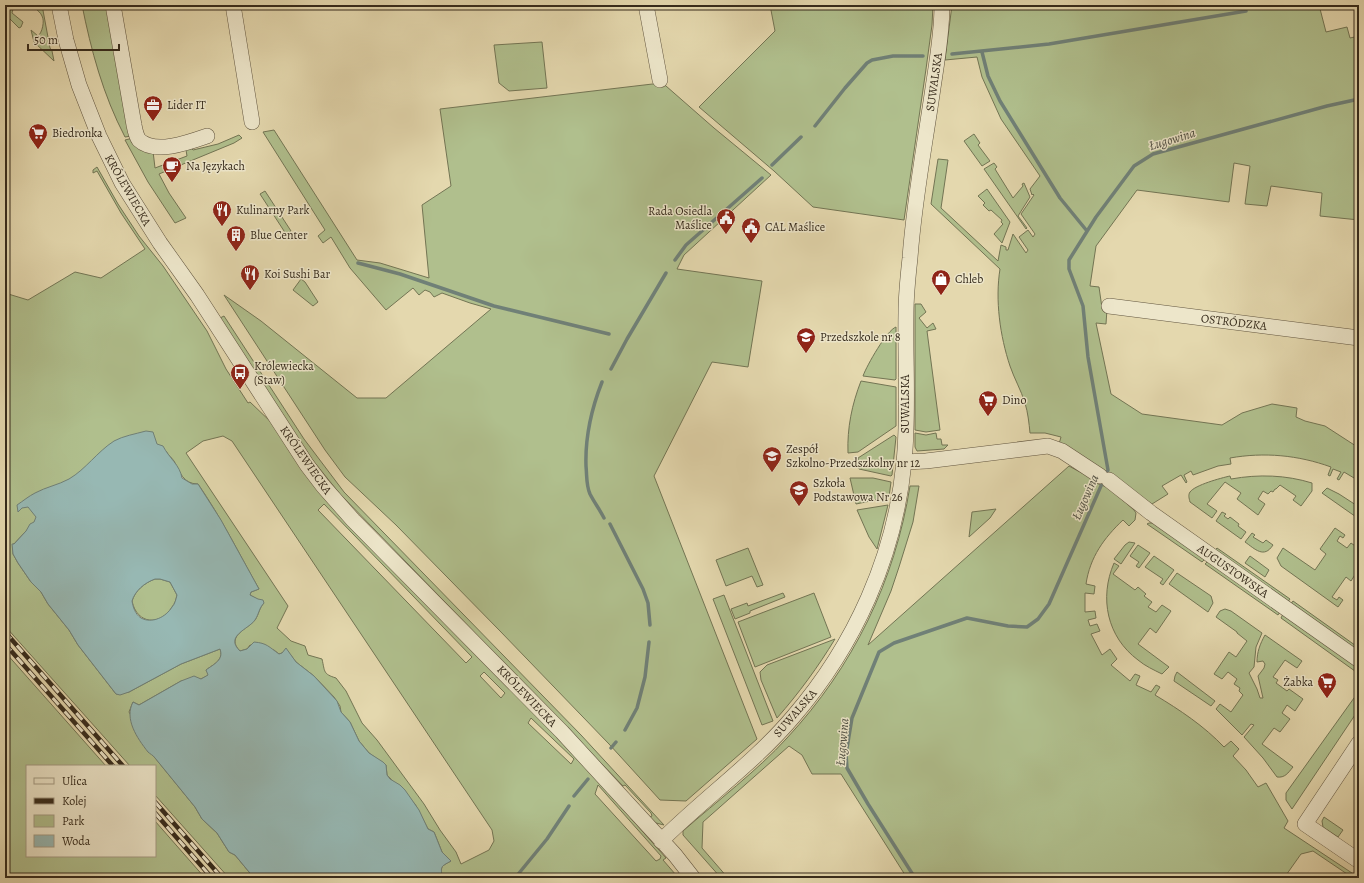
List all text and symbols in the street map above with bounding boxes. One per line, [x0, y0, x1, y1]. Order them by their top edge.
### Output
scale bar [28, 26, 119, 52]
text: 50 m [34, 32, 58, 48]
street label: SUWALSKA [922, 51, 946, 112]
office icon: Lider IT [142, 94, 164, 122]
place label: Lider IT [167, 97, 206, 113]
supermarket icon: Biedronka [27, 122, 49, 150]
water label: Ługowina [1147, 124, 1197, 154]
place label: Biedronka [52, 125, 103, 141]
street label: KRÓLEWIECKA [101, 151, 155, 230]
cafe icon: Na Językach [161, 155, 183, 183]
place label: Na Językach [186, 158, 245, 174]
restaurant icon: Kulinarny Park [211, 199, 233, 227]
place label: Kulinarny Park [236, 202, 310, 218]
place label: Rada Osiedla Maślice [648, 203, 712, 233]
public building icon: Rada Osiedla Maślice [715, 207, 737, 235]
public building icon: CAL Maślice [740, 216, 762, 244]
place label: CAL Maślice [765, 219, 825, 235]
building icon: Blue Center [225, 224, 247, 252]
place label: Blue Center [250, 227, 308, 243]
restaurant icon: Koi Sushi Bar [239, 263, 261, 291]
place label: Koi Sushi Bar [264, 266, 331, 282]
shop icon: Chleb [930, 268, 952, 296]
place label: Chleb [955, 271, 983, 287]
street label: OSTRÓDZKA [1200, 310, 1269, 334]
school or university icon: Przedszkole nr 8 [795, 326, 817, 354]
place label: Przedszkole nr 8 [820, 329, 901, 345]
place label: Królewiecka (Staw) [254, 358, 314, 388]
bus stop icon: Królewiecka (Staw) [229, 362, 251, 390]
street label: SUWALSKA [897, 374, 913, 434]
supermarket icon: Dino [977, 389, 999, 417]
place label: Dino [1002, 392, 1026, 408]
street label: KRÓLEWIECKA [276, 423, 336, 498]
place label: Zespół Szkolno-Przedszkolny nr 12 [786, 441, 920, 471]
school or university icon: Zespół Szkolno-Przedszkolny nr 12 [761, 445, 783, 473]
water label: Ługowina [1068, 472, 1102, 522]
place label: Szkoła Podstawowa Nr 26 [813, 475, 903, 505]
school or university icon: Szkoła Podstawowa Nr 26 [788, 479, 810, 507]
street label: AUGUSTOWSKA [1193, 540, 1273, 602]
street label: KRÓLEWIECKA [493, 662, 561, 731]
supermarket icon: Żabka [1316, 671, 1338, 699]
place label: Żabka [1283, 674, 1313, 690]
street label: SUWALSKA [770, 685, 821, 741]
water label: Ługowina [831, 717, 853, 767]
legend [26, 765, 156, 857]
text: Ulica [62, 773, 87, 789]
text: Kolej [62, 793, 86, 809]
text: Park [62, 813, 85, 829]
text: Woda [61, 833, 91, 849]

